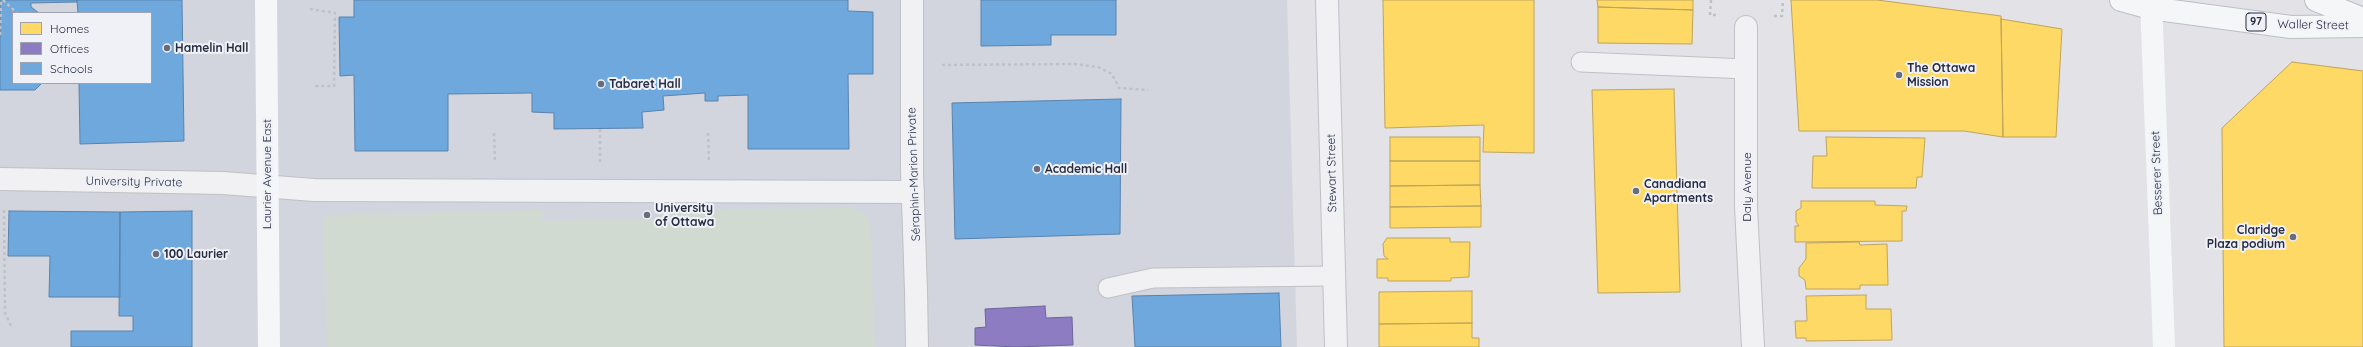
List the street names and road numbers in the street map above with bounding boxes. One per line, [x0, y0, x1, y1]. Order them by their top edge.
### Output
road number: 97 [2246, 13, 2266, 31]
street label: Waller Street [2277, 17, 2349, 33]
street label: Séraphin-Marion Private [904, 107, 924, 241]
street label: Laurier Avenue East [260, 119, 274, 229]
street label: Besserer Street [2148, 131, 2166, 215]
street label: Stewart Street [1324, 134, 1340, 212]
street label: Daly Avenue [1740, 152, 1754, 222]
street label: University Private [85, 174, 183, 190]

